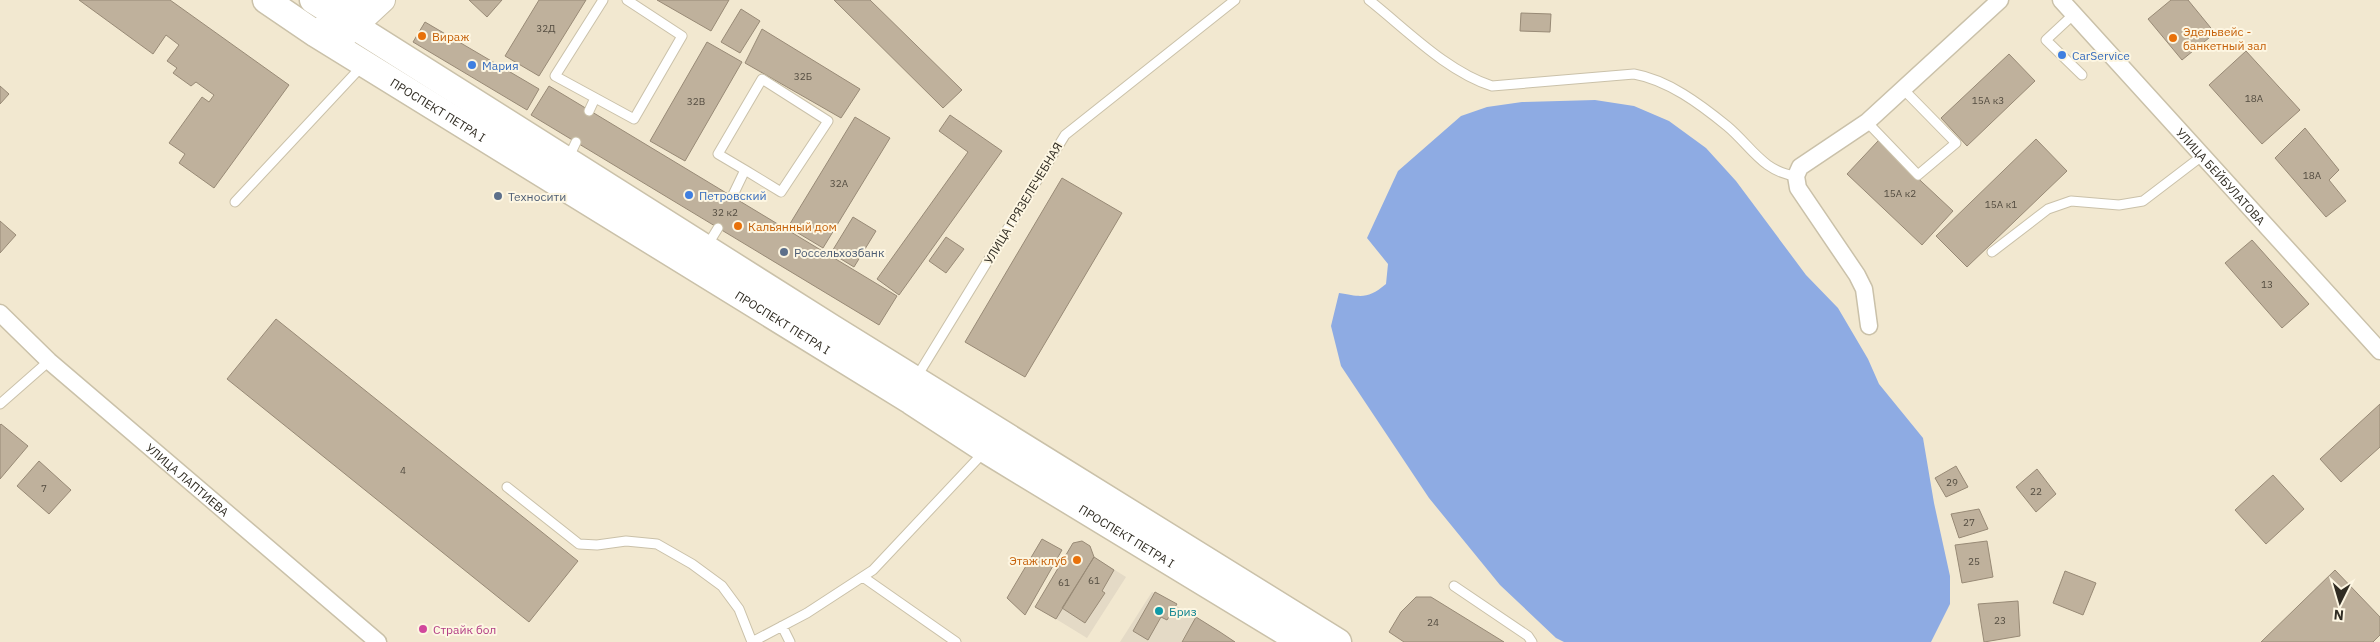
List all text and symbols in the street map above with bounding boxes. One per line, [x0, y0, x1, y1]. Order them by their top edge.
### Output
house number: 32Д [536, 22, 556, 35]
place label: Эдельвейс - банкетный зал [2183, 24, 2267, 53]
place label: Вираж [432, 29, 470, 44]
marker: Вираж [416, 30, 428, 42]
marker: Эдельвейс - банкетный зал [2167, 32, 2179, 44]
place label: CarService [2072, 48, 2130, 63]
marker: CarService [2056, 49, 2068, 61]
place label: Мария [482, 58, 519, 73]
marker: Мария [466, 59, 478, 71]
house number: 32Б [794, 70, 812, 83]
street label: ПРОСПЕКТ ПЕТРА I [388, 74, 489, 144]
house number: 18А [2245, 92, 2264, 105]
house number: 15А к3 [1972, 94, 2004, 107]
house number: 32В [687, 95, 705, 108]
street label: УЛИЦА БЕЙБУЛАТОВА [2173, 125, 2269, 228]
street label: УЛИЦА ГРЯЗЕЛЕЧЕБНАЯ [981, 140, 1065, 266]
house number: 18А [2303, 169, 2322, 182]
house number: 32А [830, 177, 849, 190]
house number: 15А к2 [1884, 187, 1916, 200]
place label: Петровский [699, 188, 767, 203]
place label: Техносити [508, 189, 566, 204]
marker: Петровский [683, 189, 695, 201]
marker: Техносити [492, 190, 504, 202]
house number: 15А к1 [1985, 198, 2017, 211]
house number: 32 к2 [712, 206, 738, 219]
place label: Кальянный дом [748, 219, 837, 234]
marker: Кальянный дом [732, 220, 744, 232]
place label: Россельхозбанк [794, 245, 885, 260]
marker: Россельхозбанк [778, 246, 790, 258]
house number: 13 [2261, 278, 2273, 291]
street label: ПРОСПЕКТ ПЕТРА I [733, 287, 833, 357]
street label: УЛИЦА ЛАПТИЕВА [143, 440, 233, 519]
house number: 4 [400, 464, 406, 477]
house number: 29 [1946, 476, 1958, 489]
house number: 7 [41, 482, 47, 495]
house number: 22 [2030, 485, 2042, 498]
street label: ПРОСПЕКТ ПЕТРА I [1076, 501, 1177, 570]
house number: 27 [1963, 516, 1975, 529]
place label: Этаж клуб [1009, 553, 1067, 568]
marker: Этаж клуб [1071, 554, 1083, 566]
house number: 25 [1968, 555, 1980, 568]
house number: 61 [1088, 574, 1100, 587]
house number: 61 [1058, 576, 1070, 589]
north arrow [2315, 577, 2365, 627]
place label: Бриз [1169, 604, 1197, 619]
marker: Бриз [1153, 605, 1165, 617]
text: N [2333, 606, 2345, 624]
house number: 23 [1994, 614, 2006, 627]
house number: 24 [1427, 616, 1439, 629]
place label: Страйк бол [433, 622, 496, 637]
marker: Страйк бол [417, 623, 429, 635]

